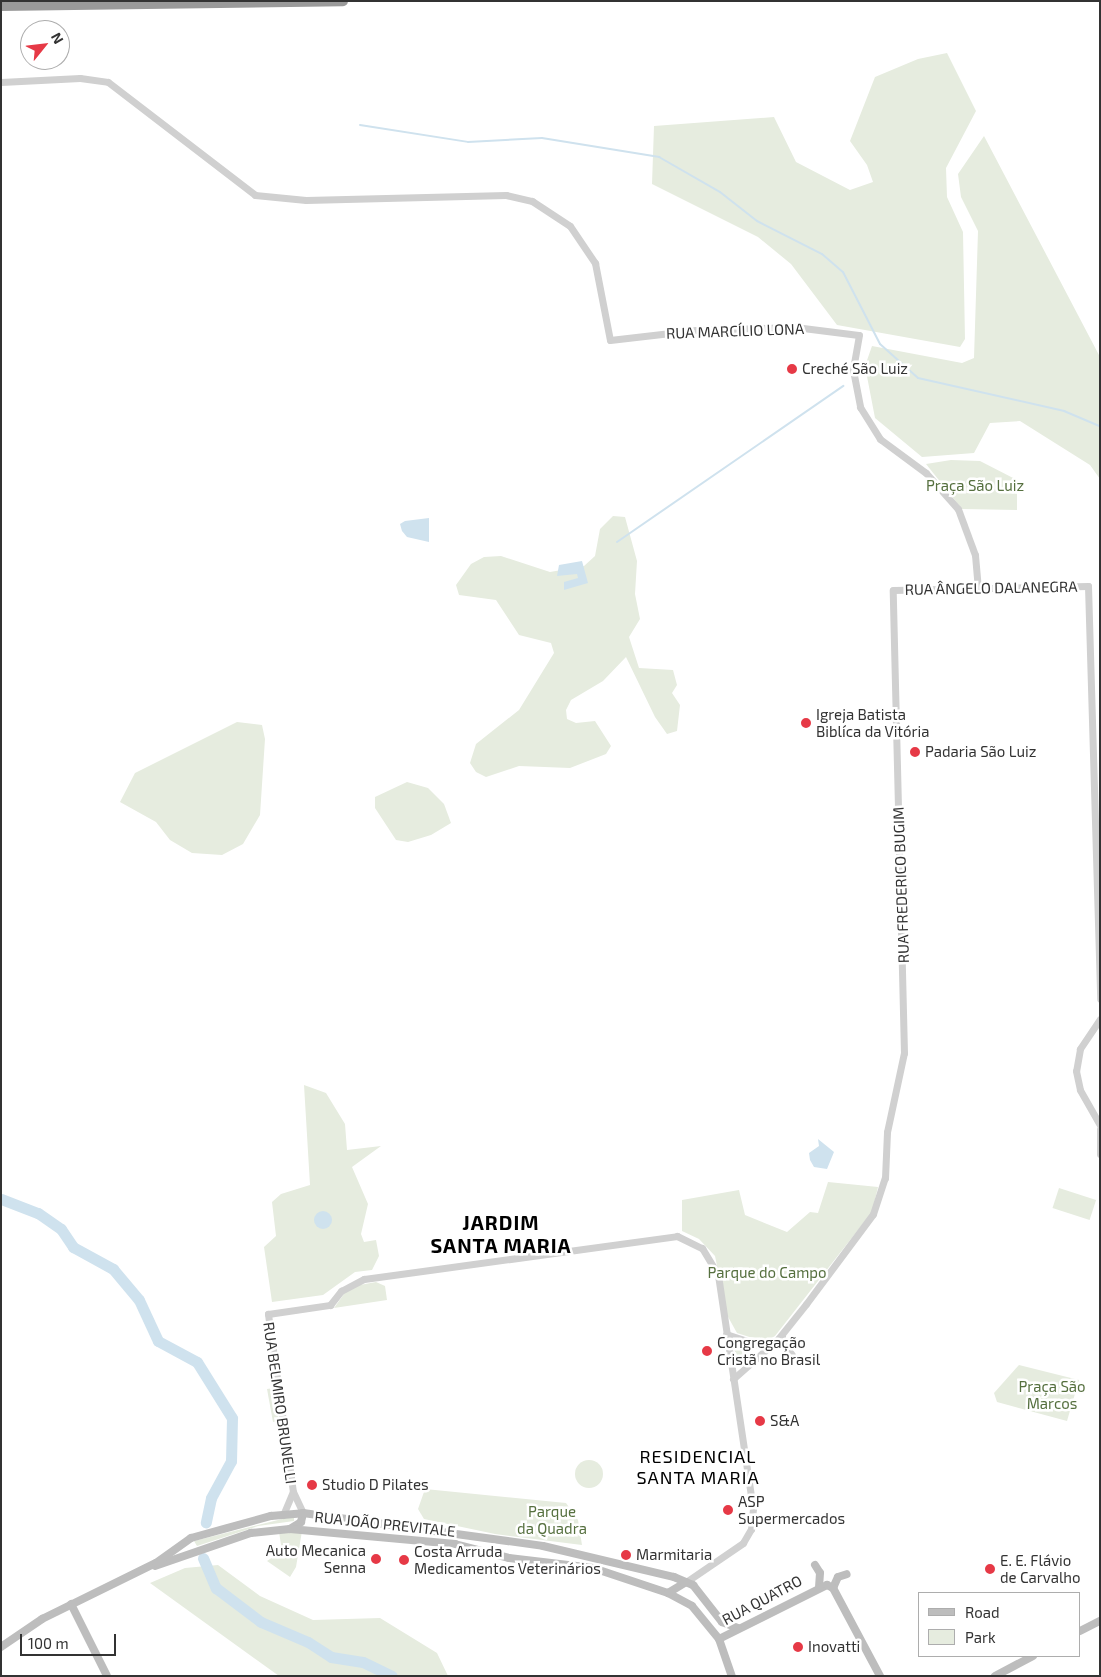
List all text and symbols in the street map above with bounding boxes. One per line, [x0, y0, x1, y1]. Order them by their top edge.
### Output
north arrow [20, 20, 70, 70]
text: N [48, 29, 68, 47]
street label: RUA MARCÍLIO LONA [665, 320, 805, 342]
place label: Creché São Luiz [802, 360, 908, 378]
marker: Creché São Luiz [786, 363, 798, 375]
park label: Praça São Luiz [926, 477, 1024, 495]
street label: RUA ÂNGELO DALANEGRA [904, 577, 1078, 599]
place label: Igreja Batista Biblíca da Vitória [816, 705, 930, 740]
marker: Igreja Batista Biblíca da Vitória [800, 717, 812, 729]
place label: Padaria São Luiz [925, 743, 1036, 761]
marker: Padaria São Luiz [909, 746, 921, 758]
street label: RUA FREDERICO BUGIM [889, 806, 913, 964]
district label: JARDIM SANTA MARIA [429, 1211, 573, 1258]
park label: Parque do Campo [708, 1264, 826, 1282]
street label: RUA BELMIRO BRUNELLI [260, 1321, 300, 1485]
place label: Congregação Cristã no Brasil [717, 1333, 820, 1368]
marker: Congregação Cristã no Brasil [701, 1345, 713, 1357]
park label: Praça São Marcos [1018, 1377, 1086, 1412]
place label: S&A [770, 1412, 799, 1430]
marker: S&A [754, 1415, 766, 1427]
district label: RESIDENCIAL SANTA MARIA [635, 1446, 761, 1488]
place label: Studio D Pilates [322, 1476, 429, 1494]
marker: Studio D Pilates [306, 1479, 318, 1491]
place label: ASP Supermercados [738, 1492, 845, 1527]
park label: Parque da Quadra [517, 1502, 587, 1537]
marker: ASP Supermercados [722, 1504, 734, 1516]
street label: RUA JOÃO PREVITALE [313, 1508, 457, 1540]
place label: Auto Mecanica Senna [266, 1541, 366, 1576]
place label: Costa Arruda Medicamentos Veterinários [414, 1542, 601, 1577]
place label: Marmitaria [636, 1546, 712, 1564]
marker: Marmitaria [620, 1549, 632, 1561]
place label: E. E. Flávio de Carvalho [1000, 1551, 1081, 1586]
marker: Auto Mecanica Senna [370, 1553, 382, 1565]
marker: Costa Arruda Medicamentos Veterinários [398, 1554, 410, 1566]
marker: E. E. Flávio de Carvalho [984, 1563, 996, 1575]
street label: RUA QUATRO [719, 1571, 805, 1629]
legend [918, 1592, 1081, 1657]
text: Road [965, 1603, 1000, 1621]
scale bar [22, 1624, 119, 1656]
text: Park [965, 1628, 996, 1646]
text: 100 m [28, 1634, 69, 1652]
place label: Inovatti [808, 1638, 860, 1656]
marker: Inovatti [792, 1641, 804, 1653]

